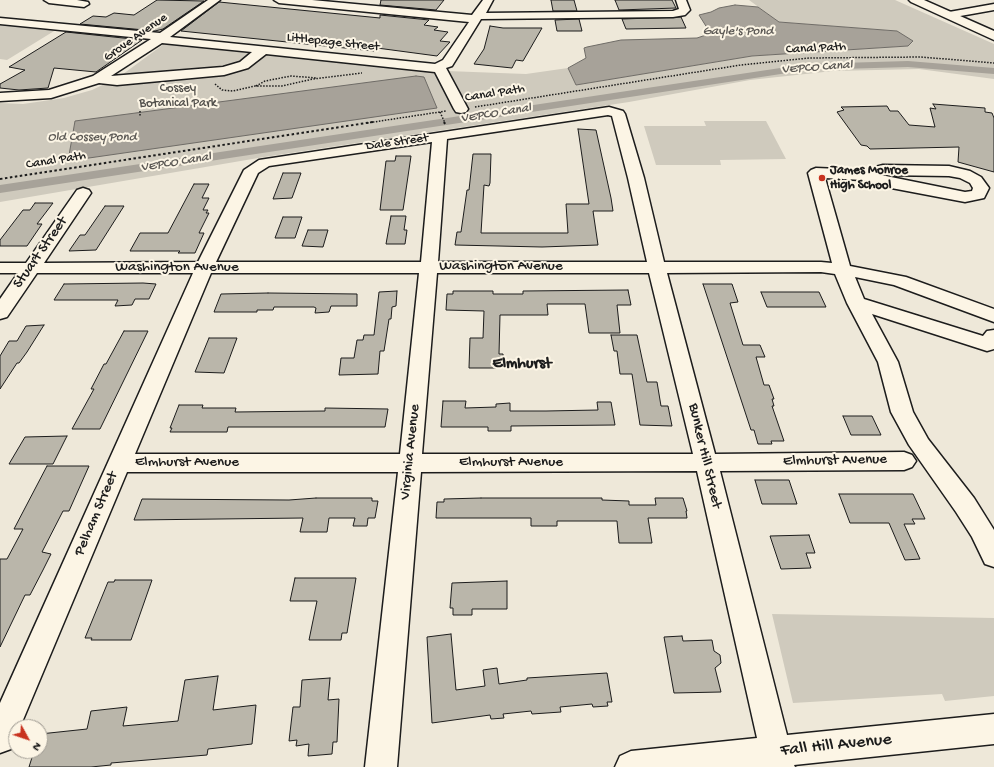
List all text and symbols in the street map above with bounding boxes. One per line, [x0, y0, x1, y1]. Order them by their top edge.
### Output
street label: Grove Avenue [101, 10, 171, 66]
water label: Gayle's Pond [703, 24, 773, 40]
street label: Littlepage Street [286, 30, 380, 56]
street label: Canal Path [785, 40, 847, 58]
water label: VEPCO Canal [781, 58, 853, 78]
park label: Cossey Botanical Park [139, 81, 217, 112]
street label: Canal Path [464, 82, 526, 106]
water label: VEPCO Canal [460, 101, 532, 127]
water label: Old Cossey Pond [48, 130, 136, 146]
street label: Dale Street [365, 131, 429, 155]
street label: Canal Path [25, 149, 87, 173]
water label: VEPCO Canal [140, 150, 212, 176]
place label: James Monroe High School [830, 163, 908, 194]
marker: James Monroe High School [817, 173, 827, 183]
street label: Stuart Street [10, 214, 72, 292]
street label: Washington Avenue [439, 258, 563, 276]
street label: Washington Avenue [115, 259, 239, 277]
district label: Elmhurst [492, 355, 552, 375]
street label: Bunker Hill Street [683, 402, 725, 510]
street label: Virginia Avenue [397, 403, 425, 501]
street label: Elmhurst Avenue [783, 451, 887, 471]
street label: Elmhurst Avenue [135, 454, 239, 472]
street label: Elmhurst Avenue [459, 454, 563, 472]
street label: Pelham Street [71, 469, 123, 559]
north arrow [8, 719, 48, 759]
street label: Fall Hill Avenue [779, 729, 893, 763]
text: N [30, 739, 43, 753]

